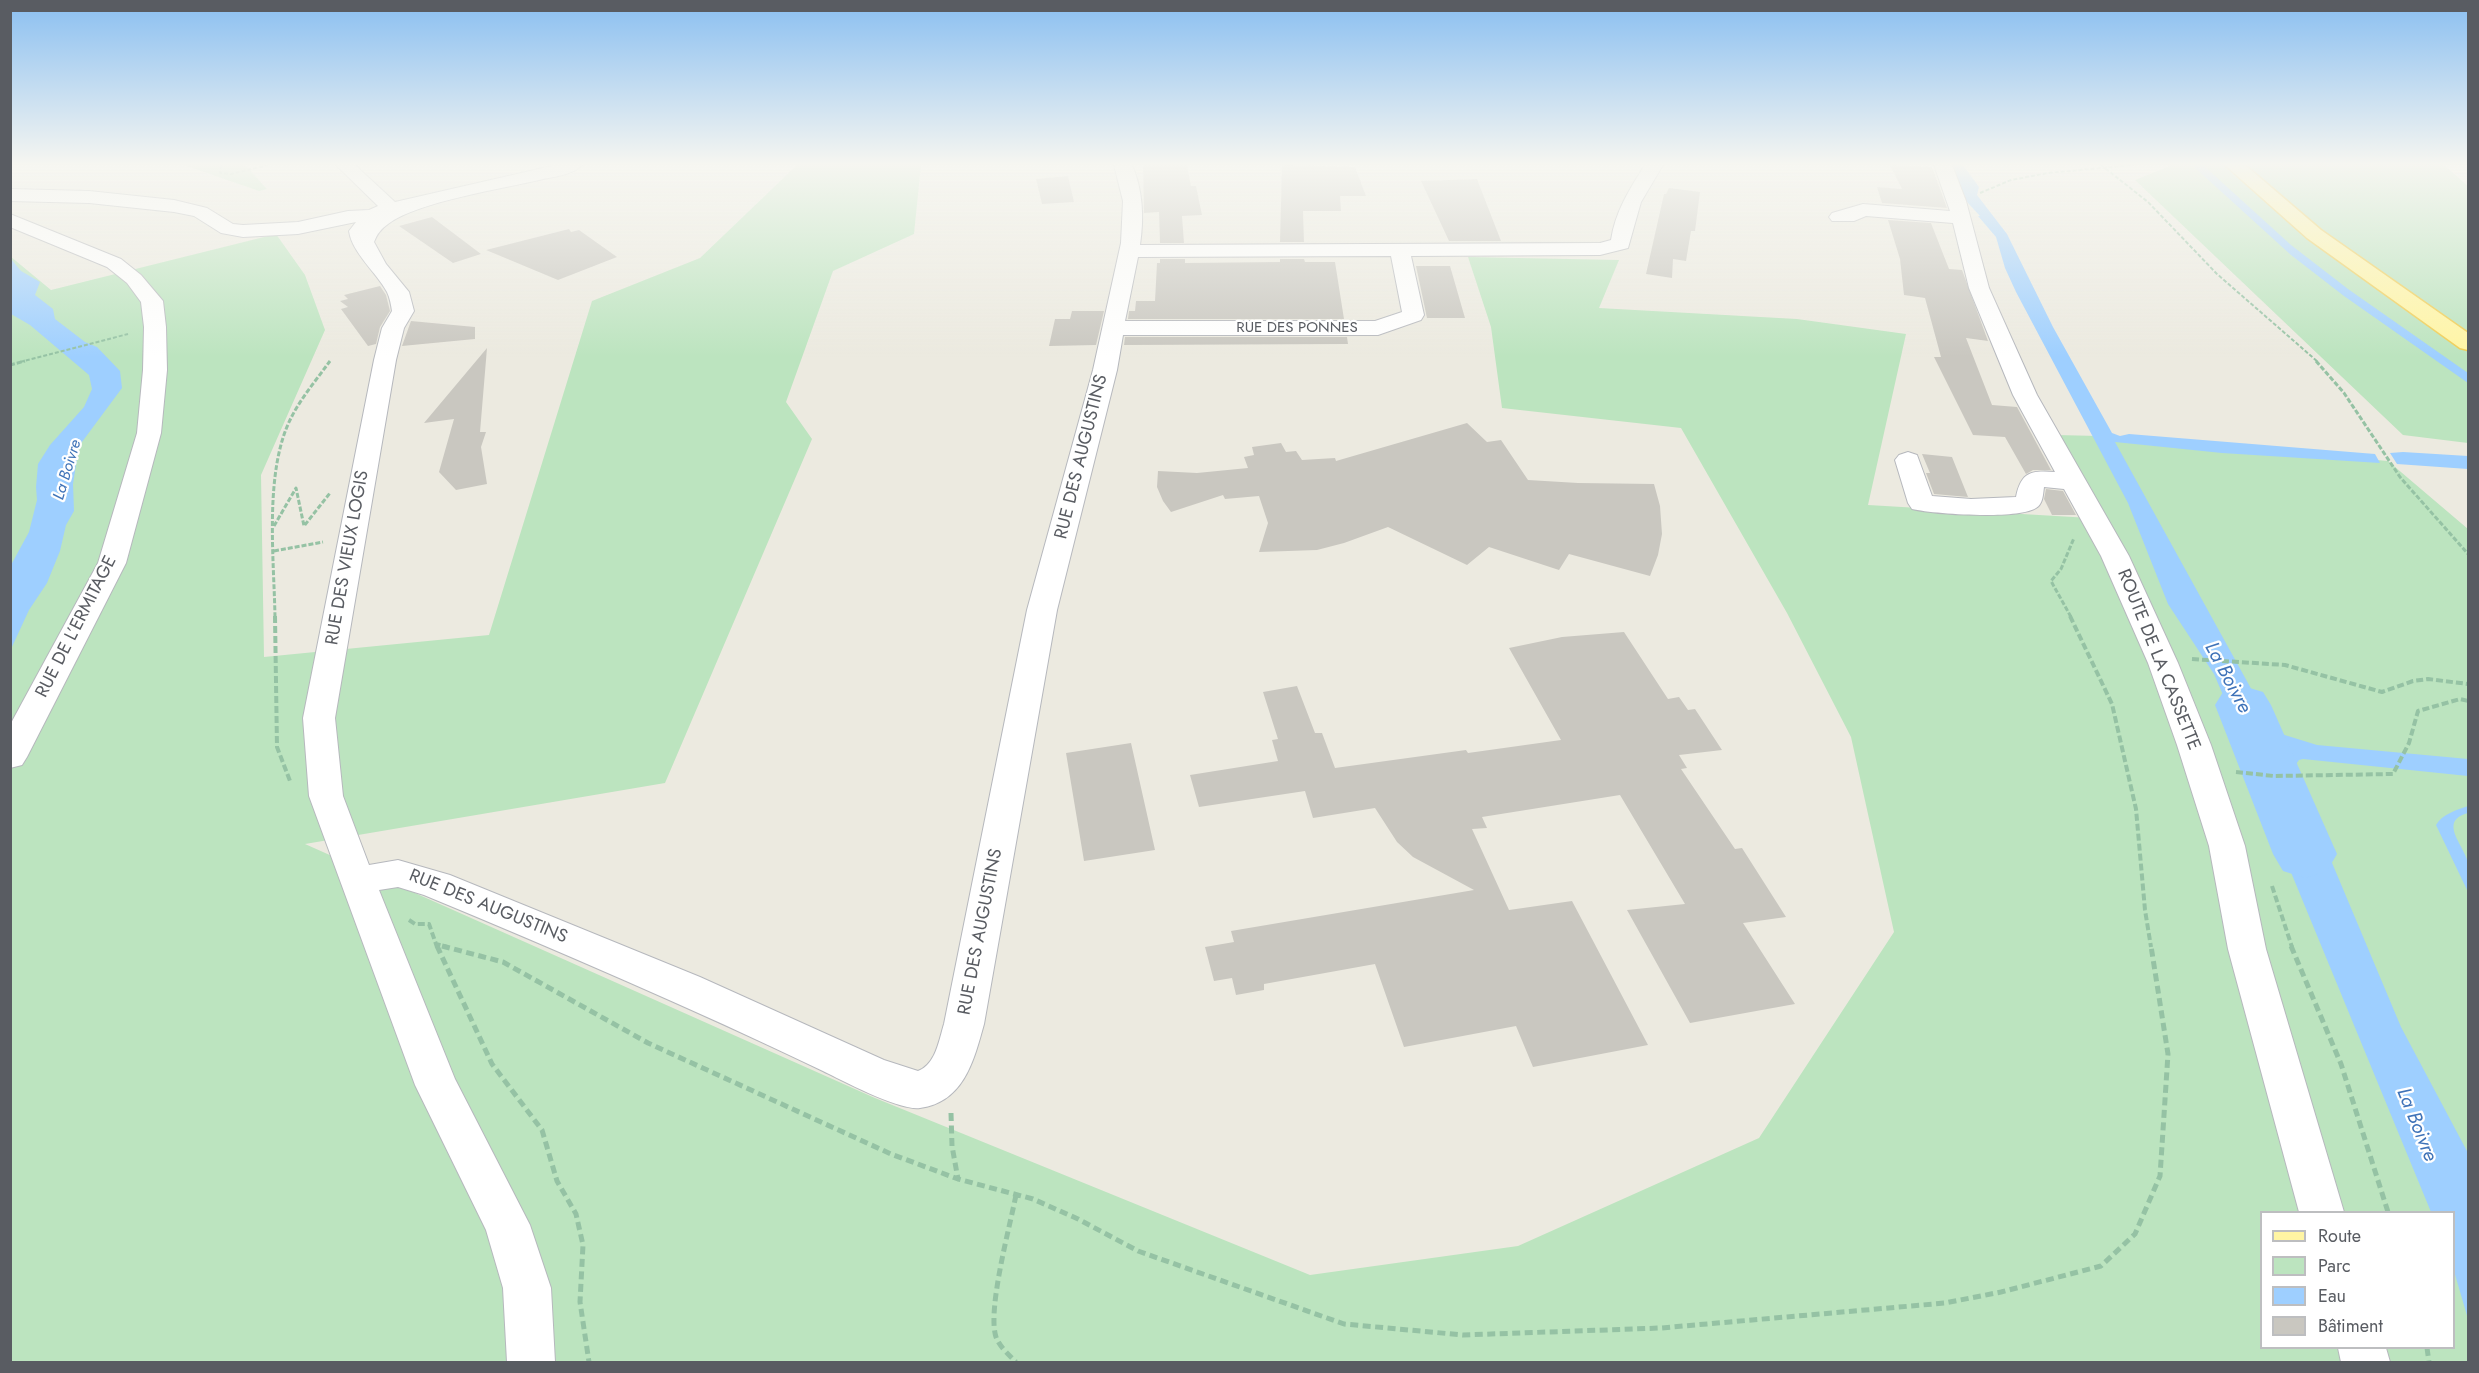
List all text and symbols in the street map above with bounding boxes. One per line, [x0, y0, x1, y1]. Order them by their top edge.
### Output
street label: RUE DES PONNES [1236, 319, 1358, 337]
street label: RUE DES AUGUSTINS [1051, 372, 1113, 542]
water label: La Boivre [50, 438, 86, 502]
street label: RUE DES VIEUX LOGIS [322, 469, 374, 647]
street label: RUE DE L’ERMITAGE [32, 552, 122, 702]
street label: ROUTE DE LA CASSETTE [2112, 566, 2204, 754]
water label: La Boivre [2198, 638, 2256, 718]
street label: RUE DES AUGUSTINS [954, 847, 1008, 1017]
street label: RUE DES AUGUSTINS [406, 865, 570, 949]
water label: La Boivre [2390, 1085, 2442, 1165]
legend [2260, 1211, 2455, 1349]
text: Route [2318, 1223, 2361, 1249]
text: Parc [2318, 1253, 2351, 1279]
text: Eau [2318, 1283, 2346, 1309]
text: Bâtiment [2318, 1313, 2383, 1339]

